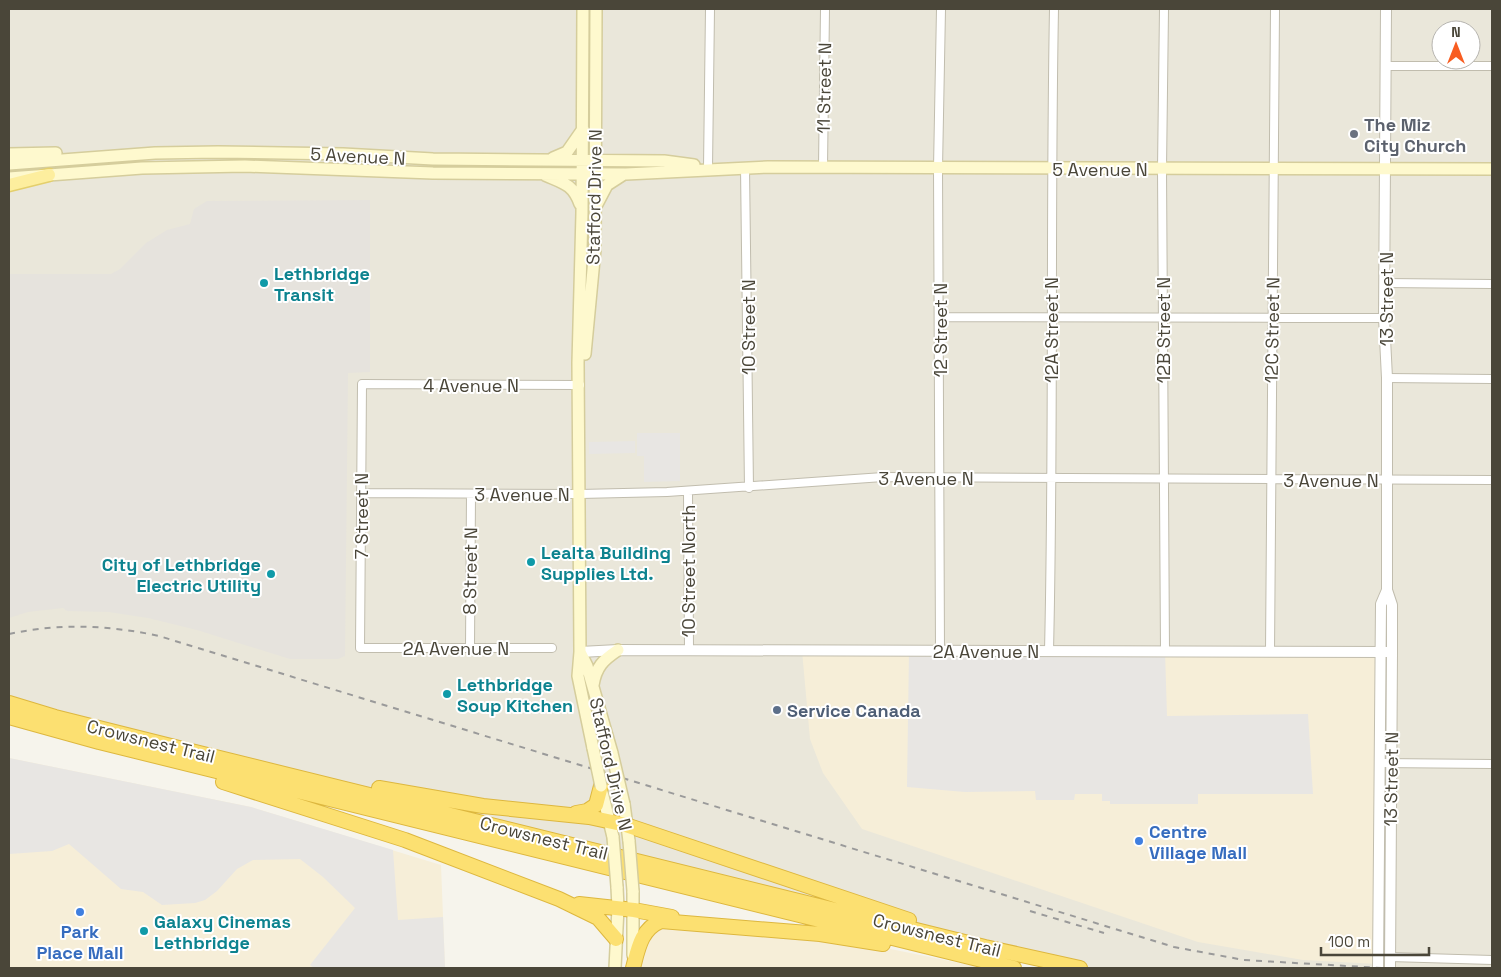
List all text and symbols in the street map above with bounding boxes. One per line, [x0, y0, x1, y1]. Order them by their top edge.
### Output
north arrow [1431, 20, 1481, 70]
text: N [1451, 23, 1461, 41]
street label: 11 Street N [812, 42, 836, 134]
place label: The Miz City Church [1364, 113, 1466, 157]
marker: The Miz City Church [1348, 128, 1360, 140]
street label: Stafford Drive N [581, 129, 607, 265]
street label: 5 Avenue N [310, 142, 406, 170]
street label: 5 Avenue N [1052, 158, 1148, 181]
street label: 13 Street N [1375, 252, 1398, 346]
place label: Lethbridge Transit [274, 262, 370, 306]
marker: Lethbridge Transit [258, 277, 270, 289]
street label: 12A Street N [1040, 277, 1063, 383]
street label: 12B Street N [1152, 277, 1175, 383]
street label: 12C Street N [1260, 277, 1284, 383]
street label: 10 Street N [737, 279, 760, 375]
street label: 12 Street N [929, 283, 952, 377]
street label: 4 Avenue N [423, 374, 519, 397]
street label: 3 Avenue N [878, 467, 974, 490]
street label: 3 Avenue N [1283, 469, 1379, 492]
street label: 7 Street N [350, 473, 373, 559]
street label: 3 Avenue N [474, 483, 570, 506]
street label: 10 Street North [677, 505, 700, 637]
street label: 8 Street N [458, 527, 482, 615]
place label: Lealta Building Supplies Ltd. [541, 541, 671, 585]
place label: City of Lethbridge Electric Utility [102, 553, 261, 597]
marker: Lealta Building Supplies Ltd. [525, 556, 537, 568]
marker: City of Lethbridge Electric Utility [265, 568, 277, 580]
street label: 2A Avenue N [403, 637, 509, 660]
street label: 2A Avenue N [933, 640, 1039, 663]
place label: Lethbridge Soup Kitchen [457, 673, 573, 717]
marker: Lethbridge Soup Kitchen [441, 688, 453, 700]
street label: Stafford Drive N [585, 695, 637, 833]
place label: Service Canada [787, 699, 921, 722]
marker: Service Canada [771, 704, 783, 716]
street label: Crowsnest Trail [85, 714, 217, 768]
street label: 13 Street N [1379, 732, 1403, 826]
street label: Crowsnest Trail [478, 811, 610, 865]
place label: Centre Village Mall [1149, 820, 1247, 864]
marker: Centre Village Mall [1133, 835, 1145, 847]
marker: Park Place Mall [74, 906, 86, 918]
street label: Crowsnest Trail [871, 908, 1003, 962]
place label: Galaxy Cinemas Lethbridge [154, 910, 291, 954]
place label: Park Place Mall [36, 920, 124, 964]
scale bar [1321, 924, 1428, 956]
marker: Galaxy Cinemas Lethbridge [138, 925, 150, 937]
text: 100 m [1328, 932, 1370, 951]

